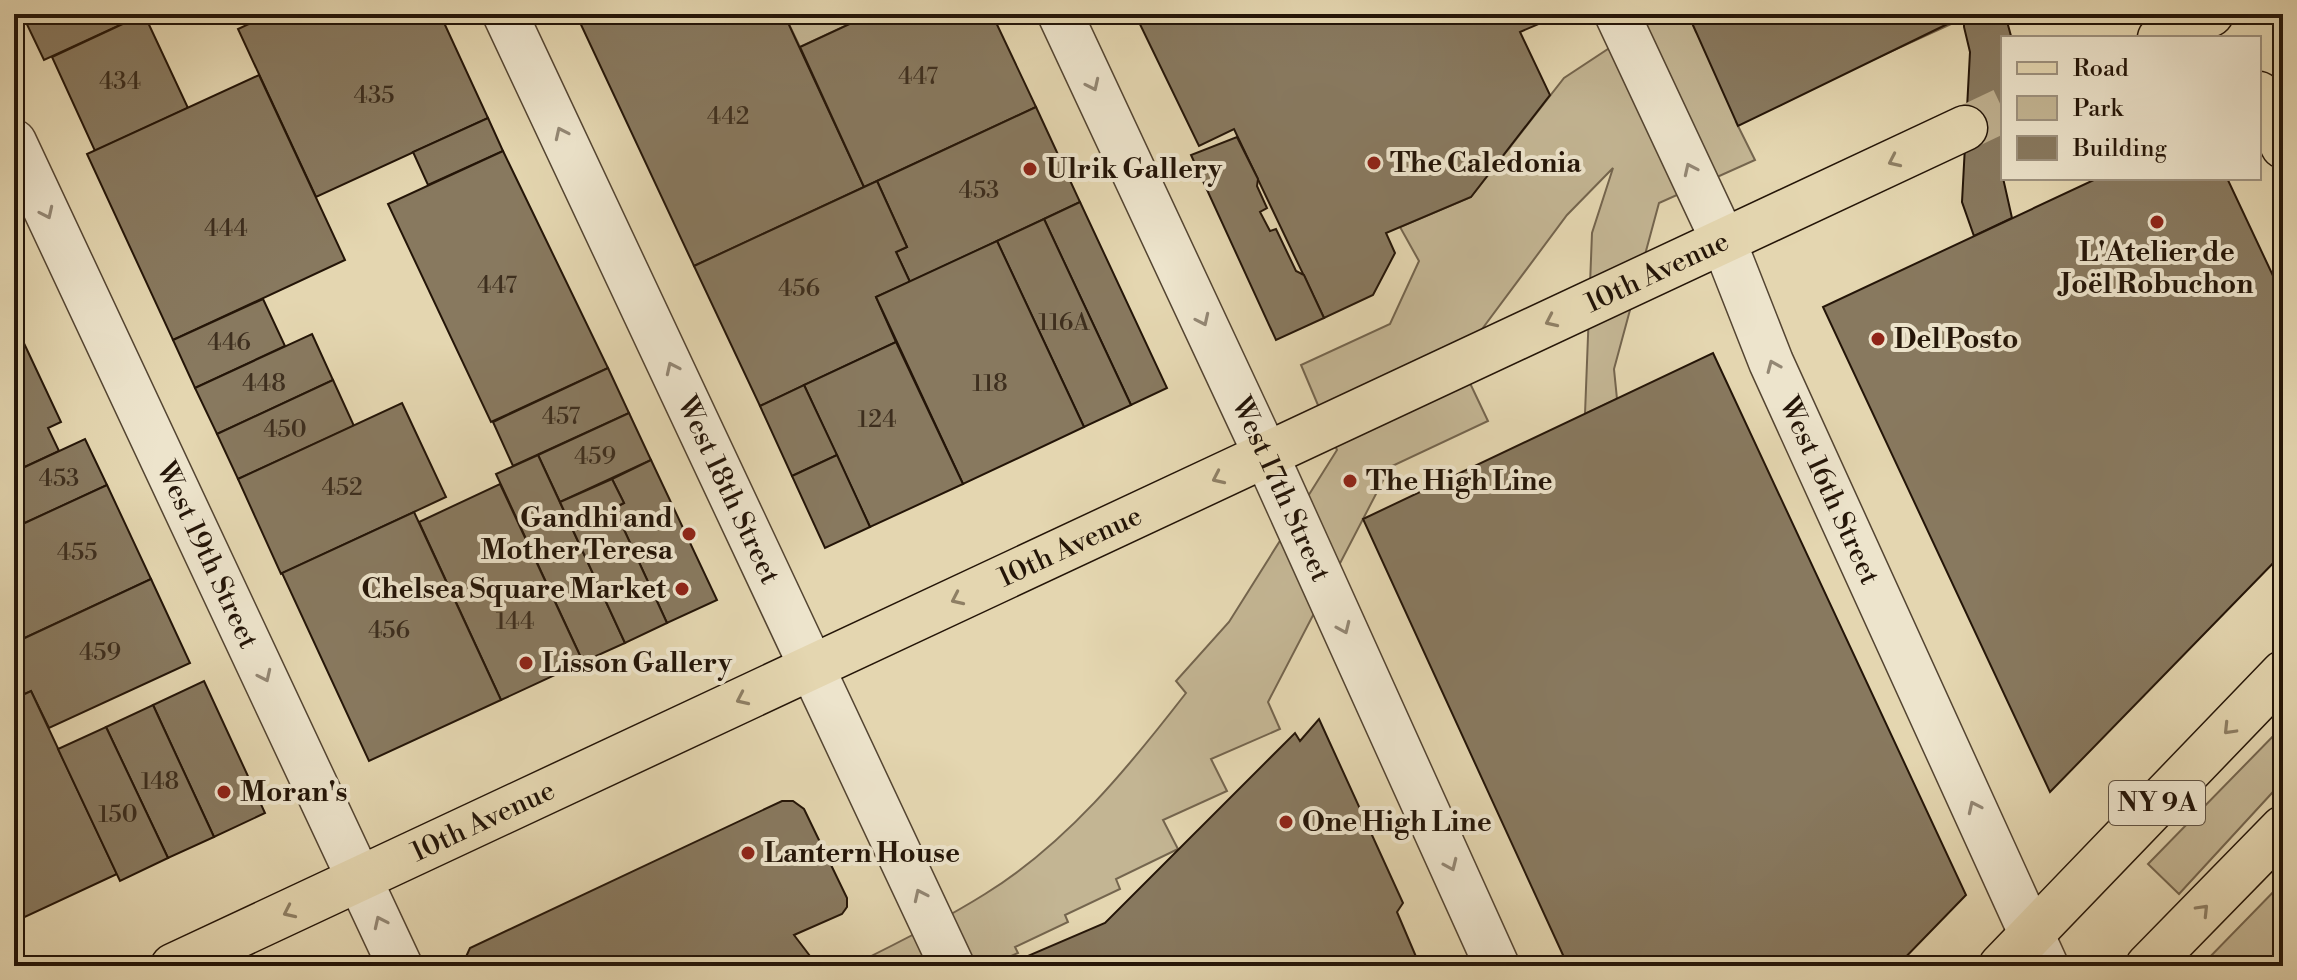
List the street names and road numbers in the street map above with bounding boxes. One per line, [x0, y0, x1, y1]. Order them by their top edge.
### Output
street label: 10th Avenue [1579, 223, 1734, 321]
street label: West 18th Street [669, 390, 788, 590]
street label: West 17th Street [1223, 390, 1338, 587]
street label: West 16th Street [1771, 390, 1888, 590]
street label: West 19th Street [148, 455, 266, 654]
street label: 10th Avenue [992, 498, 1147, 595]
street label: 10th Avenue [405, 772, 560, 870]
road number: NY 9A [2109, 781, 2205, 825]

